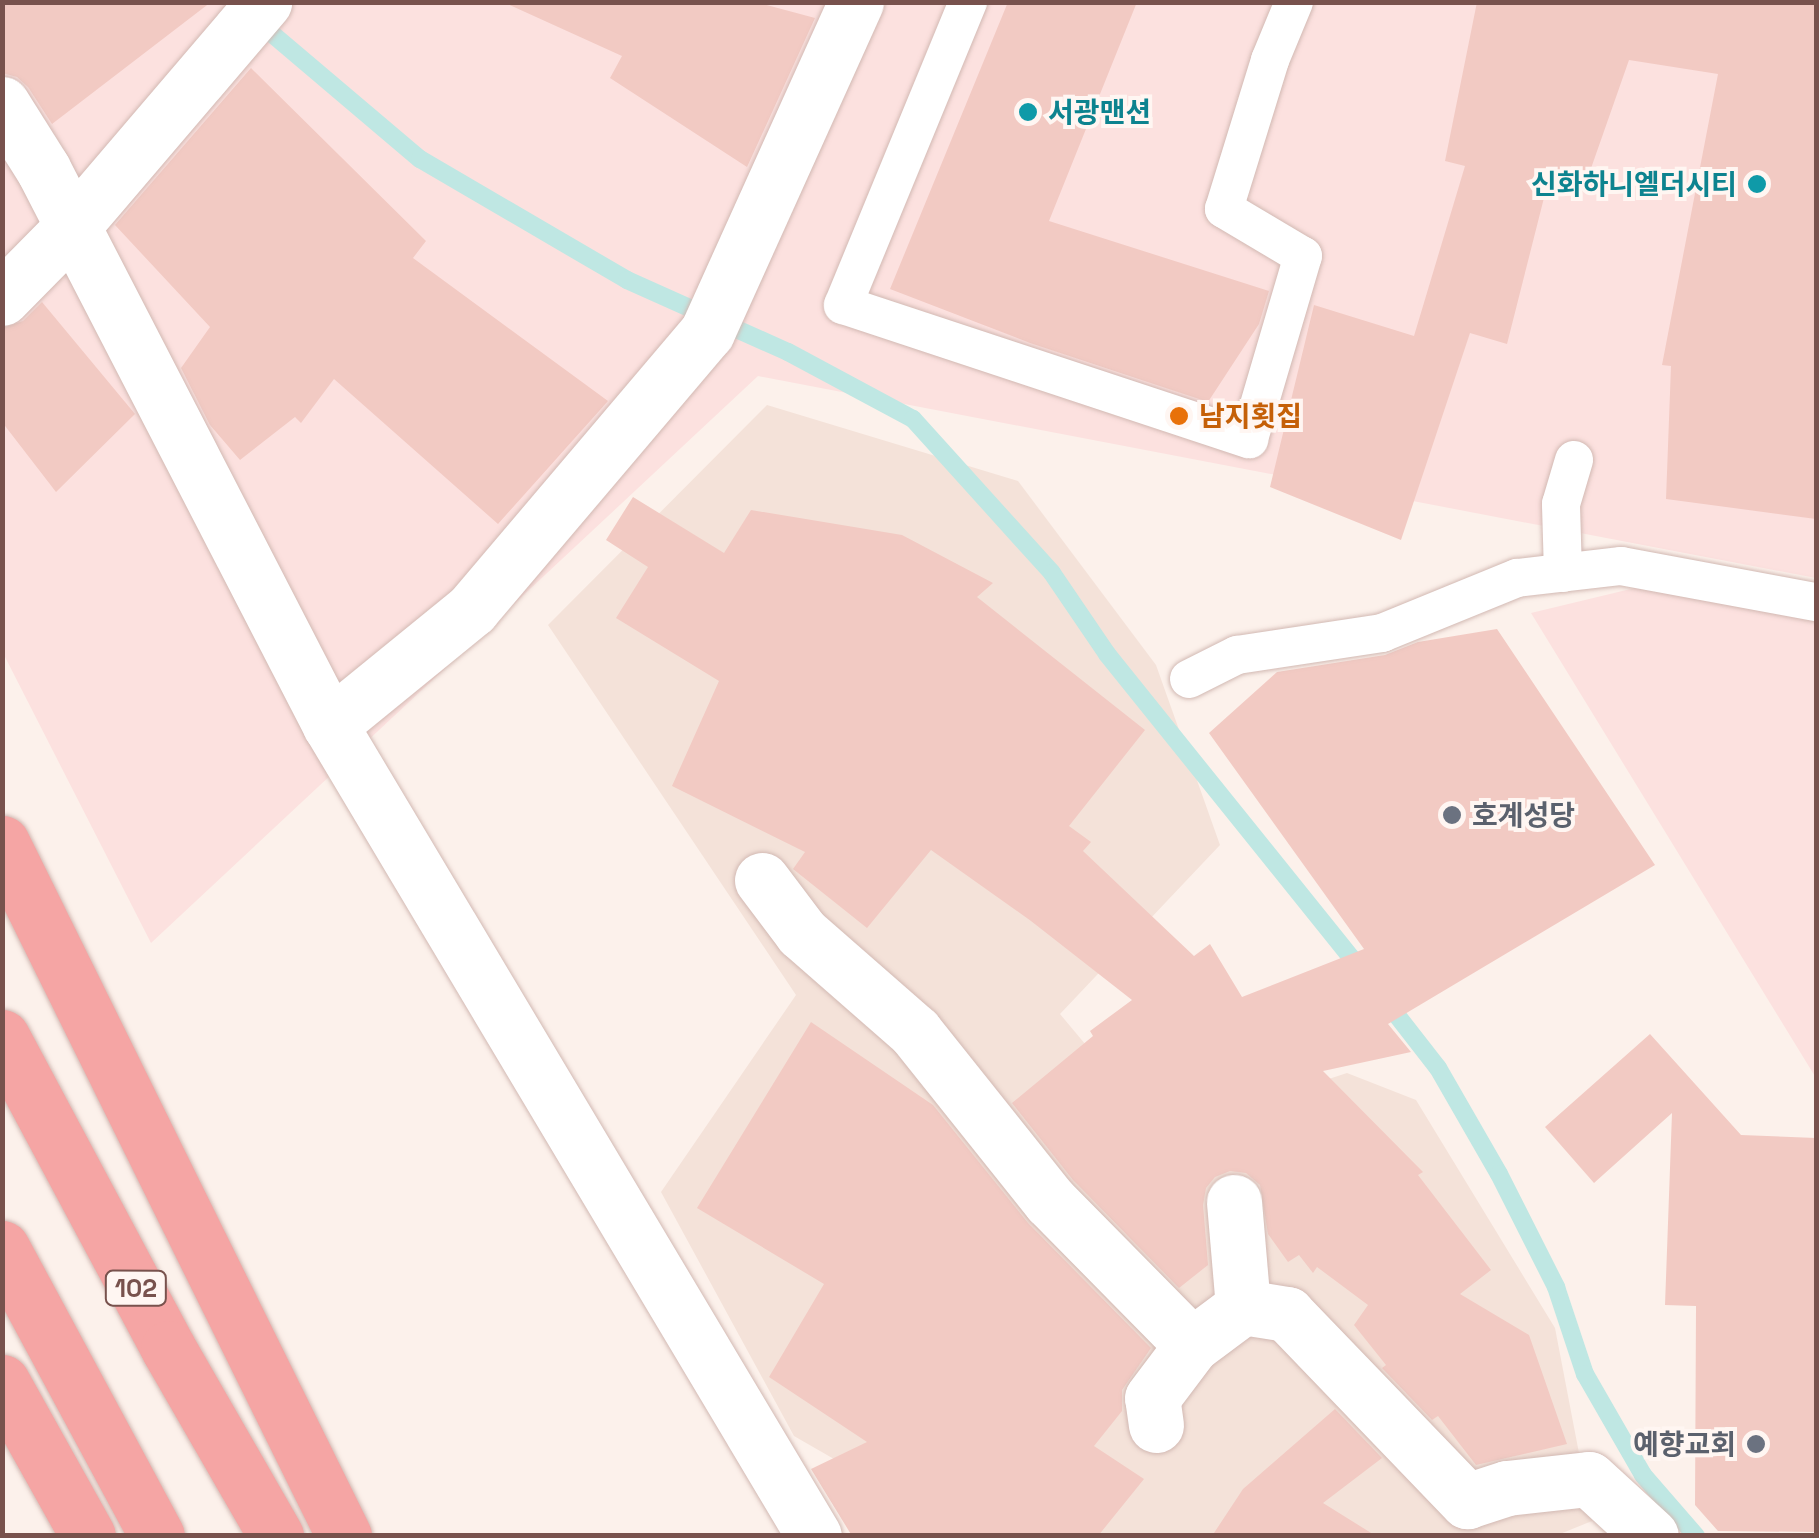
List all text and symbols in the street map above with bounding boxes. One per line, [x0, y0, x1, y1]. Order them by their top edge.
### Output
place label: 서광맨션 [1048, 95, 1151, 129]
marker: 서광맨션 [1017, 101, 1039, 123]
place label: 신화하니엘더시티 [1531, 167, 1737, 201]
marker: 신화하니엘더시티 [1746, 173, 1768, 195]
place label: 남지횟집 [1199, 399, 1302, 433]
marker: 남지횟집 [1168, 405, 1190, 427]
place label: 호계성당 [1472, 798, 1575, 832]
marker: 호계성당 [1441, 804, 1463, 826]
road number: 102 [104, 1268, 168, 1308]
place label: 예향교회 [1633, 1427, 1736, 1461]
marker: 예향교회 [1745, 1433, 1767, 1455]

